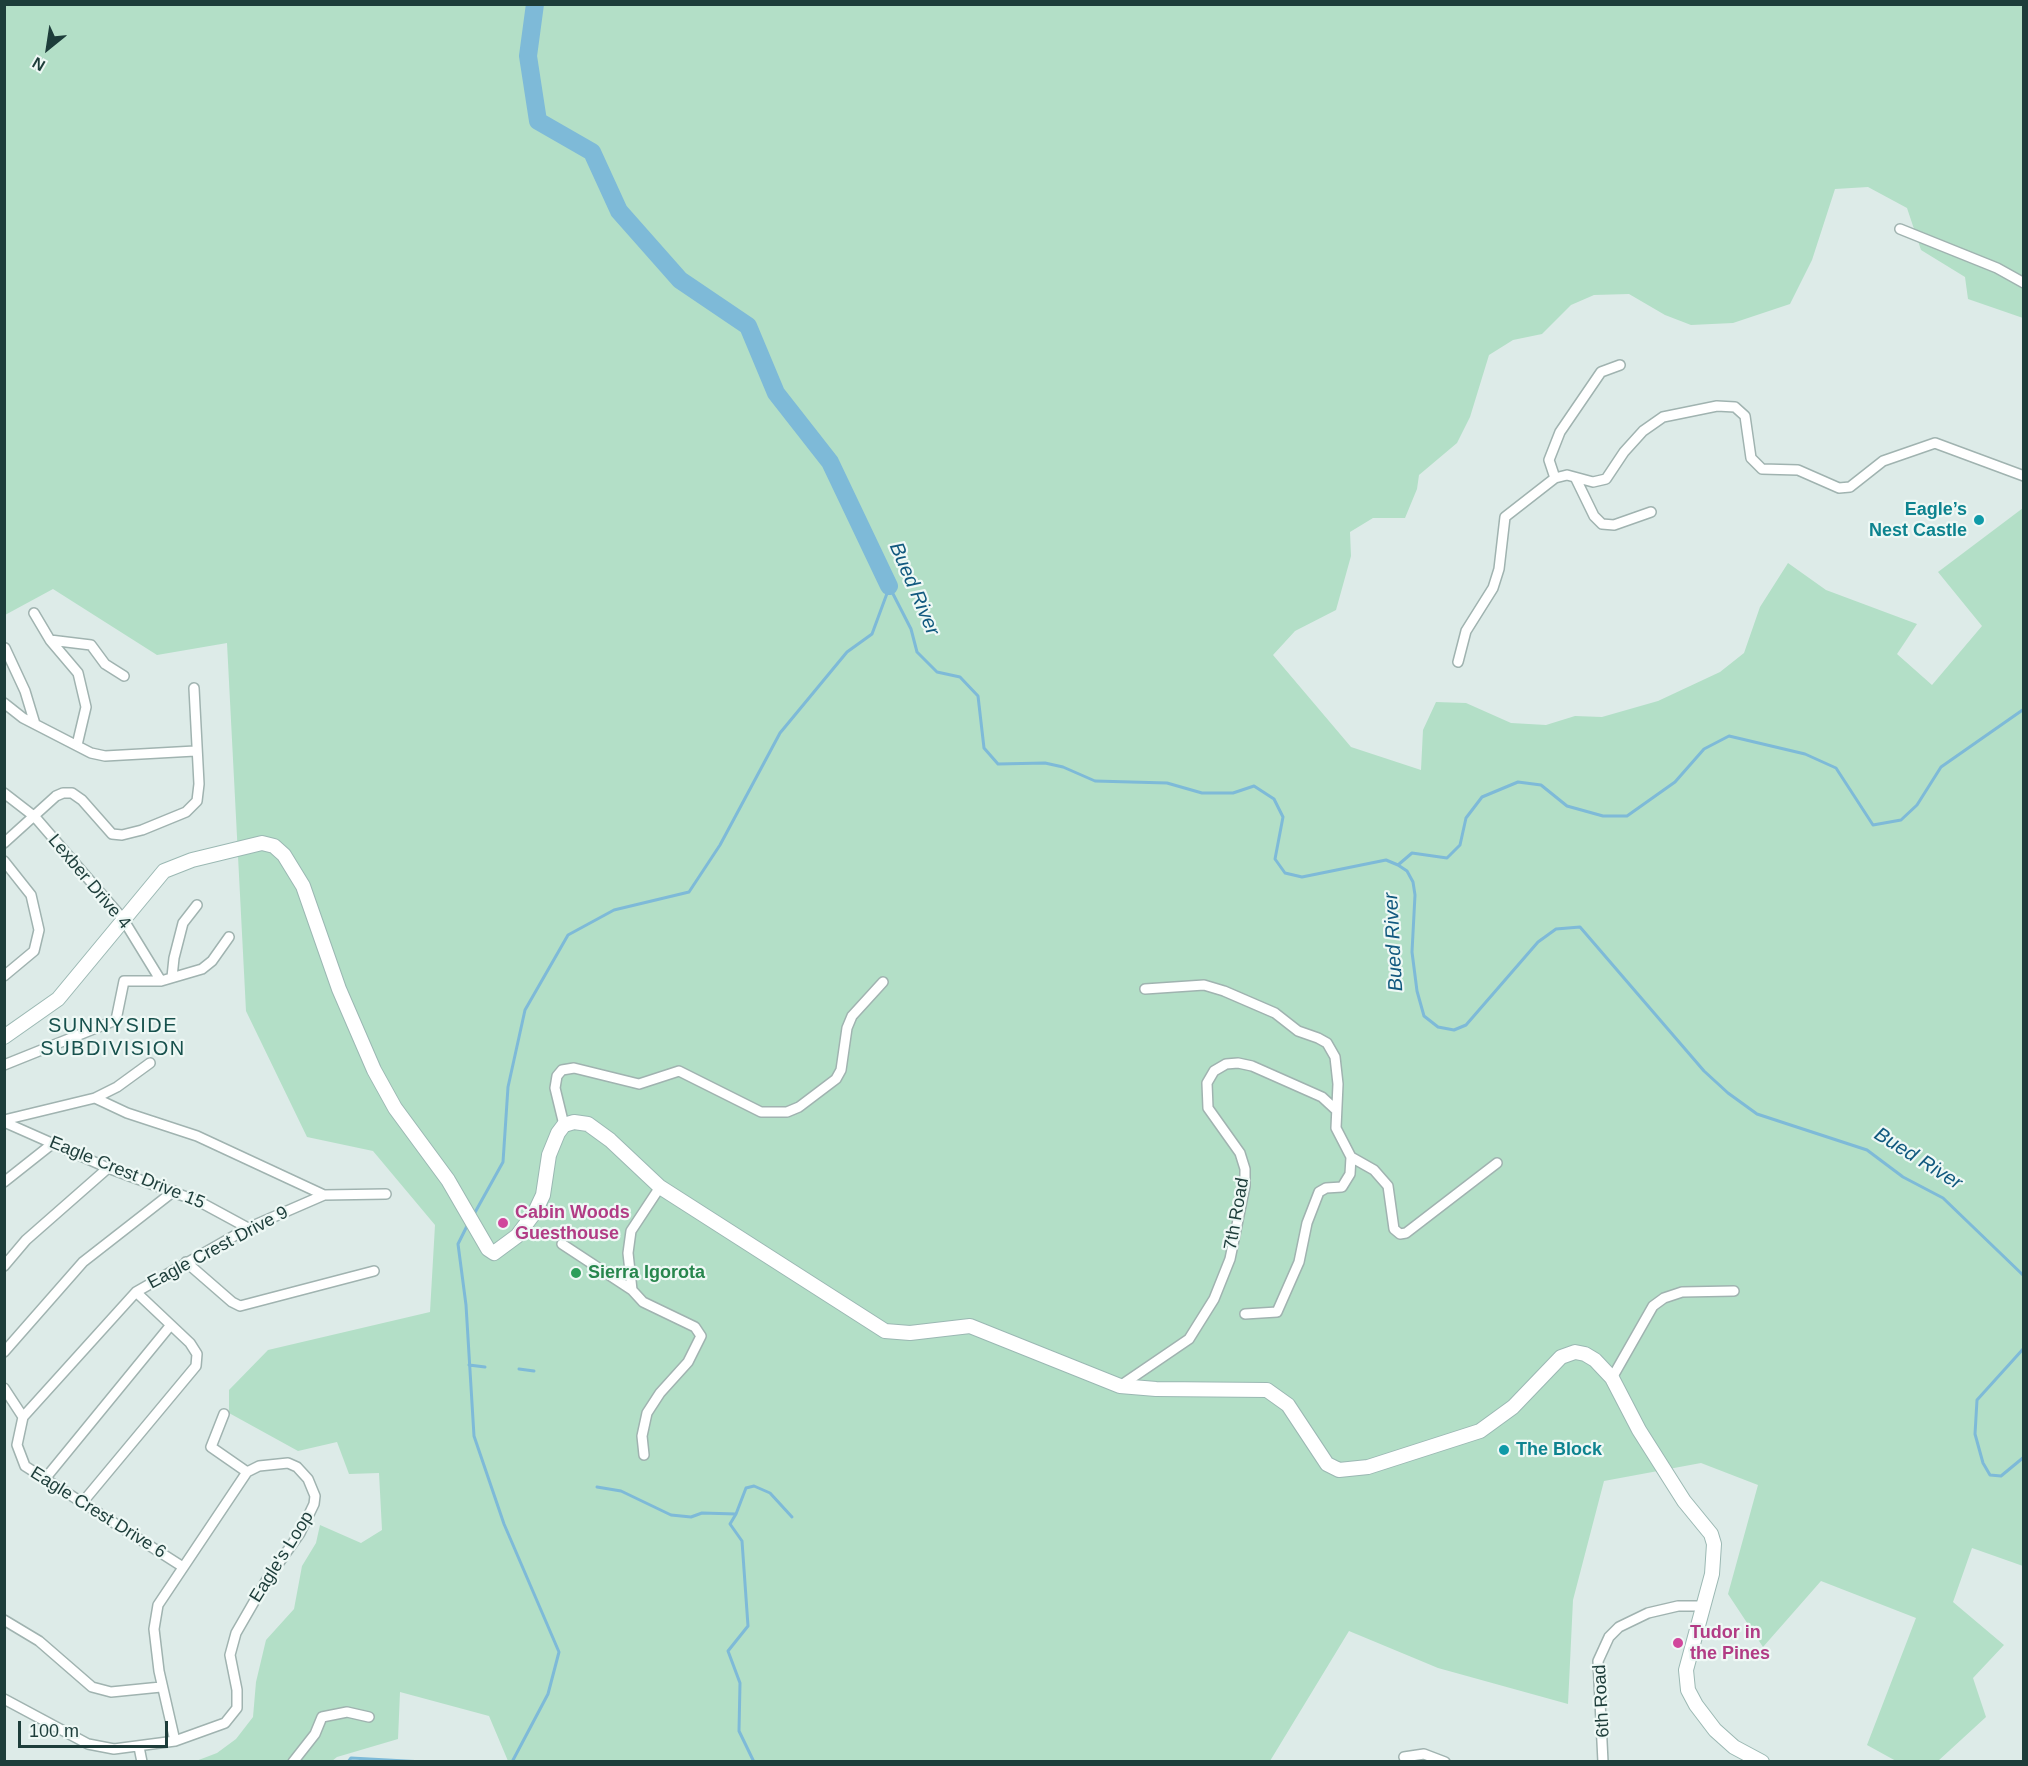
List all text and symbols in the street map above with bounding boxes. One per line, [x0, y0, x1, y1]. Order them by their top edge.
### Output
north arrow [18, 18, 78, 78]
text: N [29, 54, 48, 74]
place label: Eagle’s Nest Castle [1869, 499, 1967, 542]
marker: Eagle’s Nest Castle [1972, 513, 1986, 527]
water label: Bued River [884, 539, 944, 639]
street label: Lexber Drive 4 [43, 830, 135, 934]
water label: Bued River [1379, 892, 1409, 992]
district label: SUNNYSIDE SUBDIVISION [40, 1014, 186, 1061]
water label: Bued River [1870, 1123, 1966, 1195]
street label: Eagle Crest Drive 15 [46, 1132, 208, 1214]
street label: 7th Road [1220, 1176, 1254, 1252]
street label: Eagle Crest Drive 9 [144, 1202, 292, 1294]
place label: Cabin Woods Guesthouse [515, 1202, 630, 1244]
marker: Cabin Woods Guesthouse [496, 1216, 510, 1230]
place label: Sierra Igorota [588, 1262, 705, 1284]
marker: Sierra Igorota [569, 1266, 583, 1280]
place label: The Block [1516, 1439, 1602, 1461]
marker: The Block [1497, 1443, 1511, 1457]
street label: Eagle Crest Drive 6 [26, 1462, 170, 1564]
street label: Eagle's Loop [245, 1507, 319, 1607]
place label: Tudor in the Pines [1690, 1622, 1770, 1664]
marker: Tudor in the Pines [1671, 1636, 1685, 1650]
street label: 6th Road [1589, 1664, 1615, 1738]
scale bar [21, 1709, 171, 1747]
text: 100 m [29, 1721, 79, 1741]

